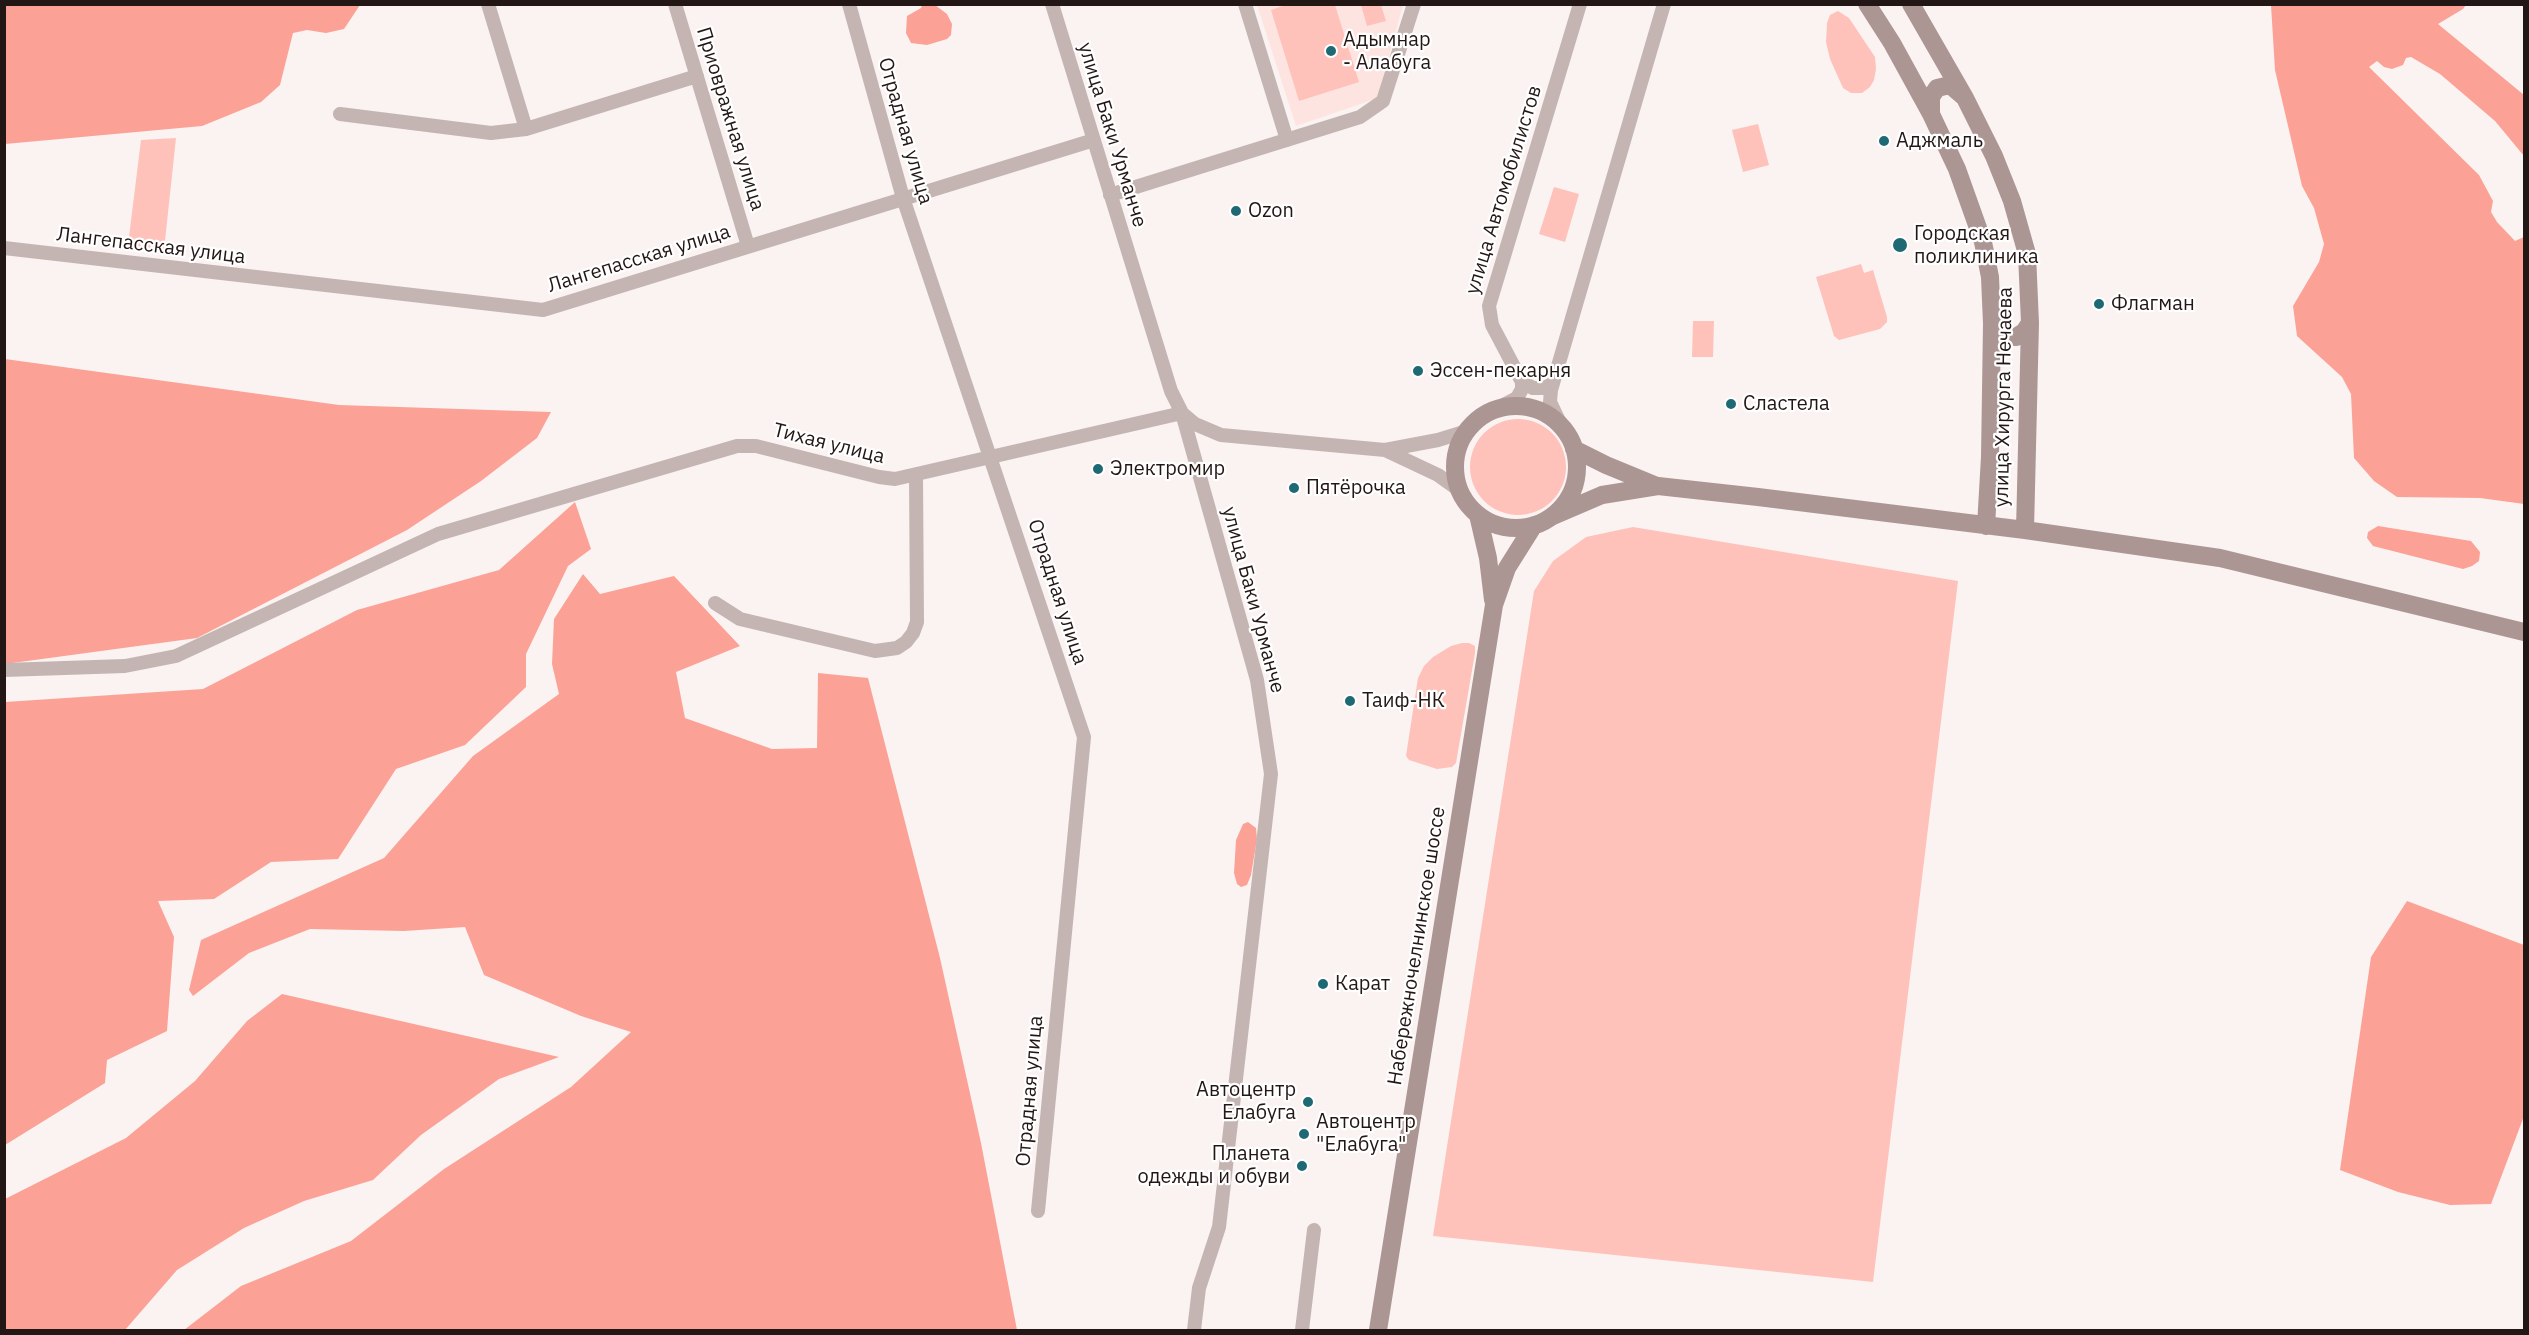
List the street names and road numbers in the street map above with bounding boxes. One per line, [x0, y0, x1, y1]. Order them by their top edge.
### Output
street label: Приовражная улица [691, 24, 769, 214]
street label: улица Баки Урманче [1072, 40, 1152, 230]
street label: Отрадная улица [873, 55, 937, 207]
street label: улица Автомобилистов [1461, 83, 1547, 297]
street label: Лангепасская улица [545, 220, 733, 298]
street label: Лангепасская улица [55, 223, 247, 269]
street label: улица Хирурга Нечаева [1990, 287, 2018, 507]
street label: Тихая улица [771, 419, 887, 469]
street label: улица Баки Урманче [1217, 504, 1289, 696]
street label: Отрадная улица [1022, 516, 1092, 668]
street label: Набережночелнинское шоссе [1383, 805, 1451, 1087]
street label: Отрадная улица [1011, 1014, 1049, 1168]

